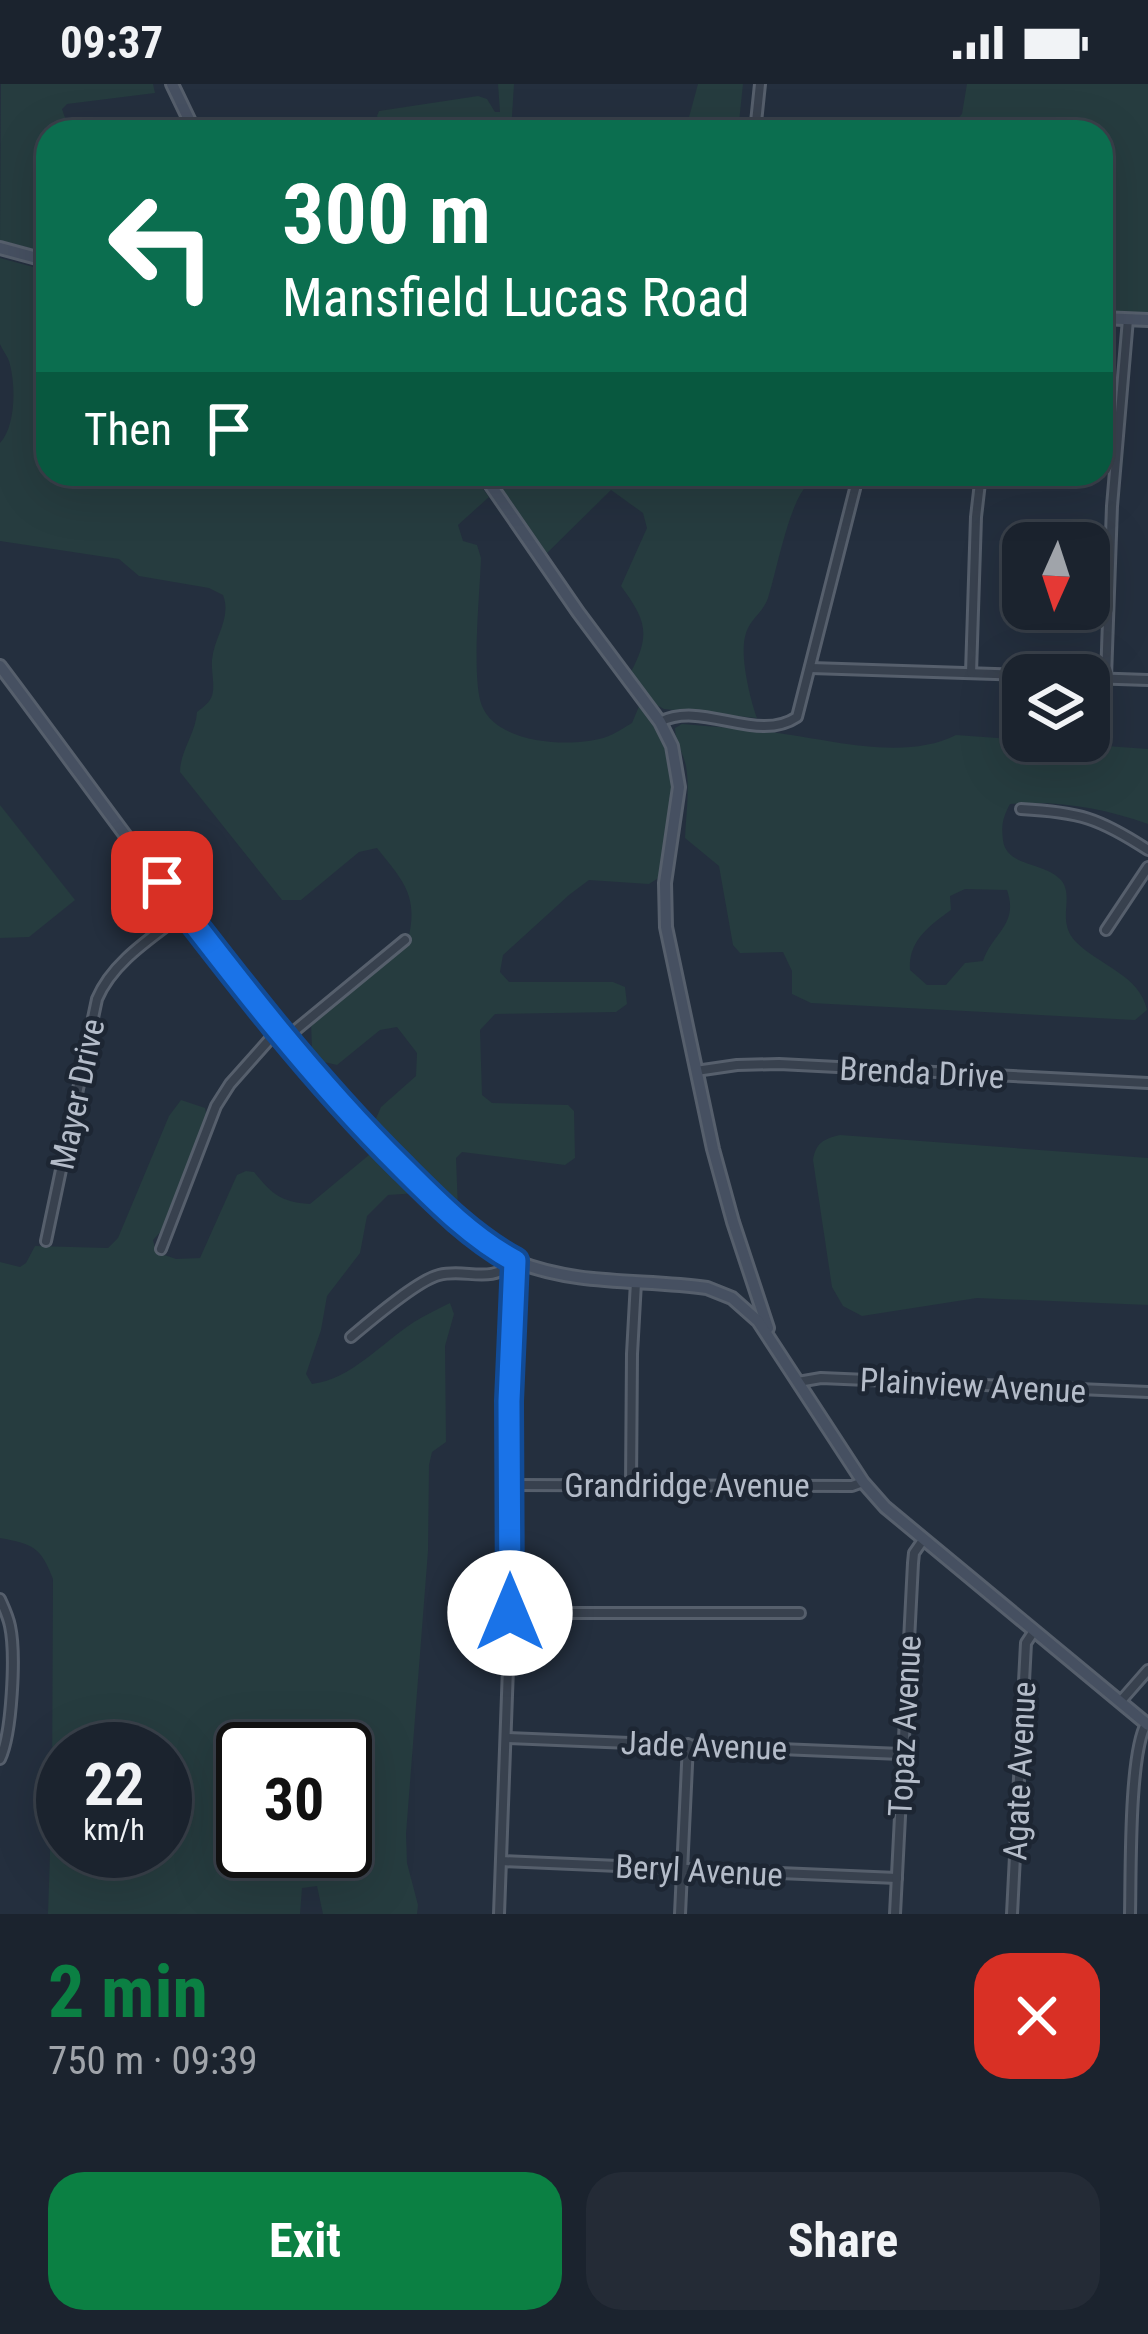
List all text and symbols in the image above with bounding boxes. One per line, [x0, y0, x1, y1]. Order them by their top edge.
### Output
text: 09:37 [60, 16, 163, 69]
text: 300 m [282, 165, 491, 264]
icon: left [84, 168, 240, 324]
text: Mansfield Lucas Road [282, 266, 750, 329]
icon: arrive [196, 396, 262, 462]
text: Then [84, 403, 172, 456]
north arrow [1002, 522, 1110, 630]
map controls [1002, 522, 1110, 762]
button: layers [1002, 654, 1110, 762]
pin [111, 831, 213, 933]
icon: arrive [129, 849, 195, 915]
street label: Mayer Drive [43, 1015, 112, 1173]
street label: Brenda Drive [839, 1049, 1005, 1096]
street label: Plainview Avenue [859, 1360, 1087, 1411]
street label: Grandridge Avenue [564, 1466, 810, 1505]
position arrow [447, 1550, 573, 1676]
street label: Topaz Avenue [880, 1634, 929, 1818]
street label: Agate Avenue [995, 1681, 1044, 1861]
speed limit sign: 30 [216, 1722, 372, 1878]
street label: Jade Avenue [620, 1723, 788, 1768]
text: 22 [84, 1749, 144, 1820]
text: km/h [83, 1812, 145, 1847]
street label: Beryl Avenue [614, 1847, 784, 1894]
text: 2 min [48, 1950, 208, 2035]
button: close [974, 1953, 1100, 2079]
text: 750 m · 09:39 [48, 2038, 258, 2084]
button: Exit [48, 2172, 562, 2310]
button: Share [586, 2172, 1100, 2310]

